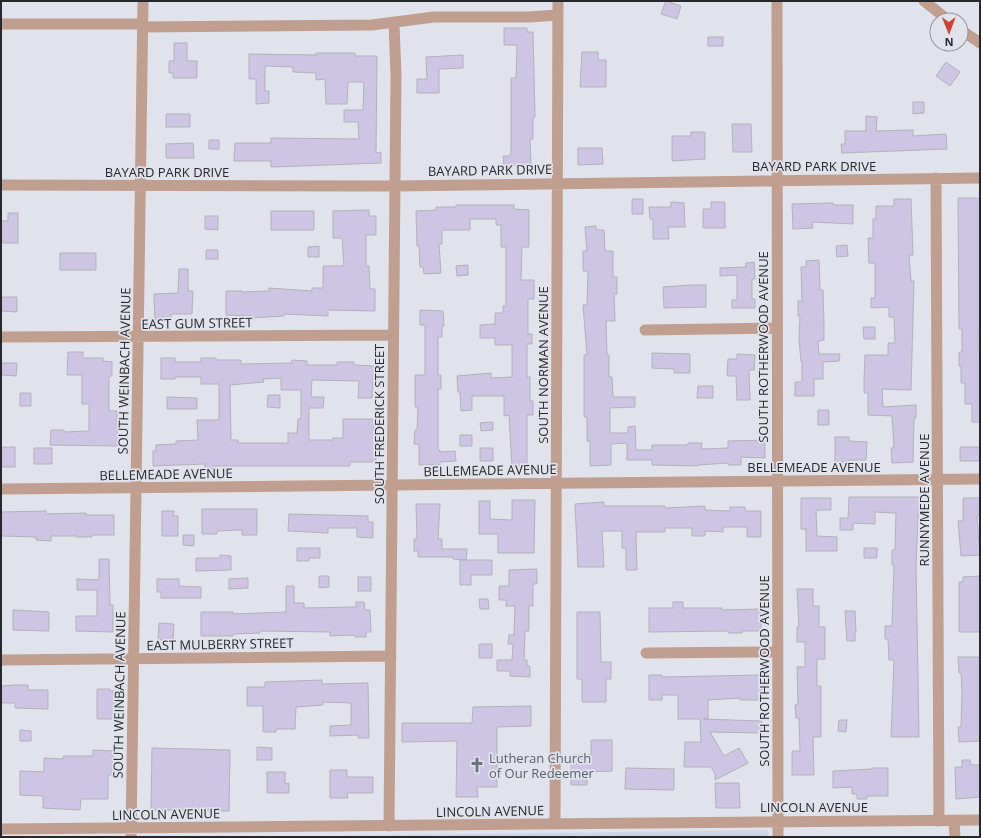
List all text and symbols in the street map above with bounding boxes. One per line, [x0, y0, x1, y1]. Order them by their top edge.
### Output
north arrow [929, 12, 969, 52]
text: N [945, 35, 954, 50]
street label: BAYARD PARK DRIVE [752, 157, 876, 175]
street label: BAYARD PARK DRIVE [428, 160, 552, 180]
street label: BAYARD PARK DRIVE [105, 163, 229, 181]
street label: SOUTH ROTHERWOOD AVENUE [754, 251, 772, 443]
street label: SOUTH NORMAN AVENUE [534, 286, 552, 444]
street label: SOUTH WEINBACH AVENUE [114, 287, 134, 455]
street label: EAST GUM STREET [141, 313, 253, 333]
street label: SOUTH FREDERICK STREET [370, 343, 388, 504]
street label: RUNNYMEDE AVENUE [915, 434, 933, 566]
street label: BELLEMEADE AVENUE [747, 458, 881, 476]
street label: BELLEMEADE AVENUE [423, 460, 557, 480]
street label: BELLEMEADE AVENUE [99, 464, 233, 484]
street label: SOUTH ROTHERWOOD AVENUE [755, 575, 773, 767]
street label: SOUTH WEINBACH AVENUE [109, 611, 129, 779]
street label: EAST MULBERRY STREET [146, 634, 295, 654]
place label: Lutheran Church of Our Redeemer [489, 749, 595, 782]
church icon: Lutheran Church of Our Redeemer [468, 756, 486, 774]
street label: LINCOLN AVENUE [760, 798, 868, 816]
street label: LINCOLN AVENUE [436, 801, 544, 821]
street label: LINCOLN AVENUE [112, 804, 220, 824]

